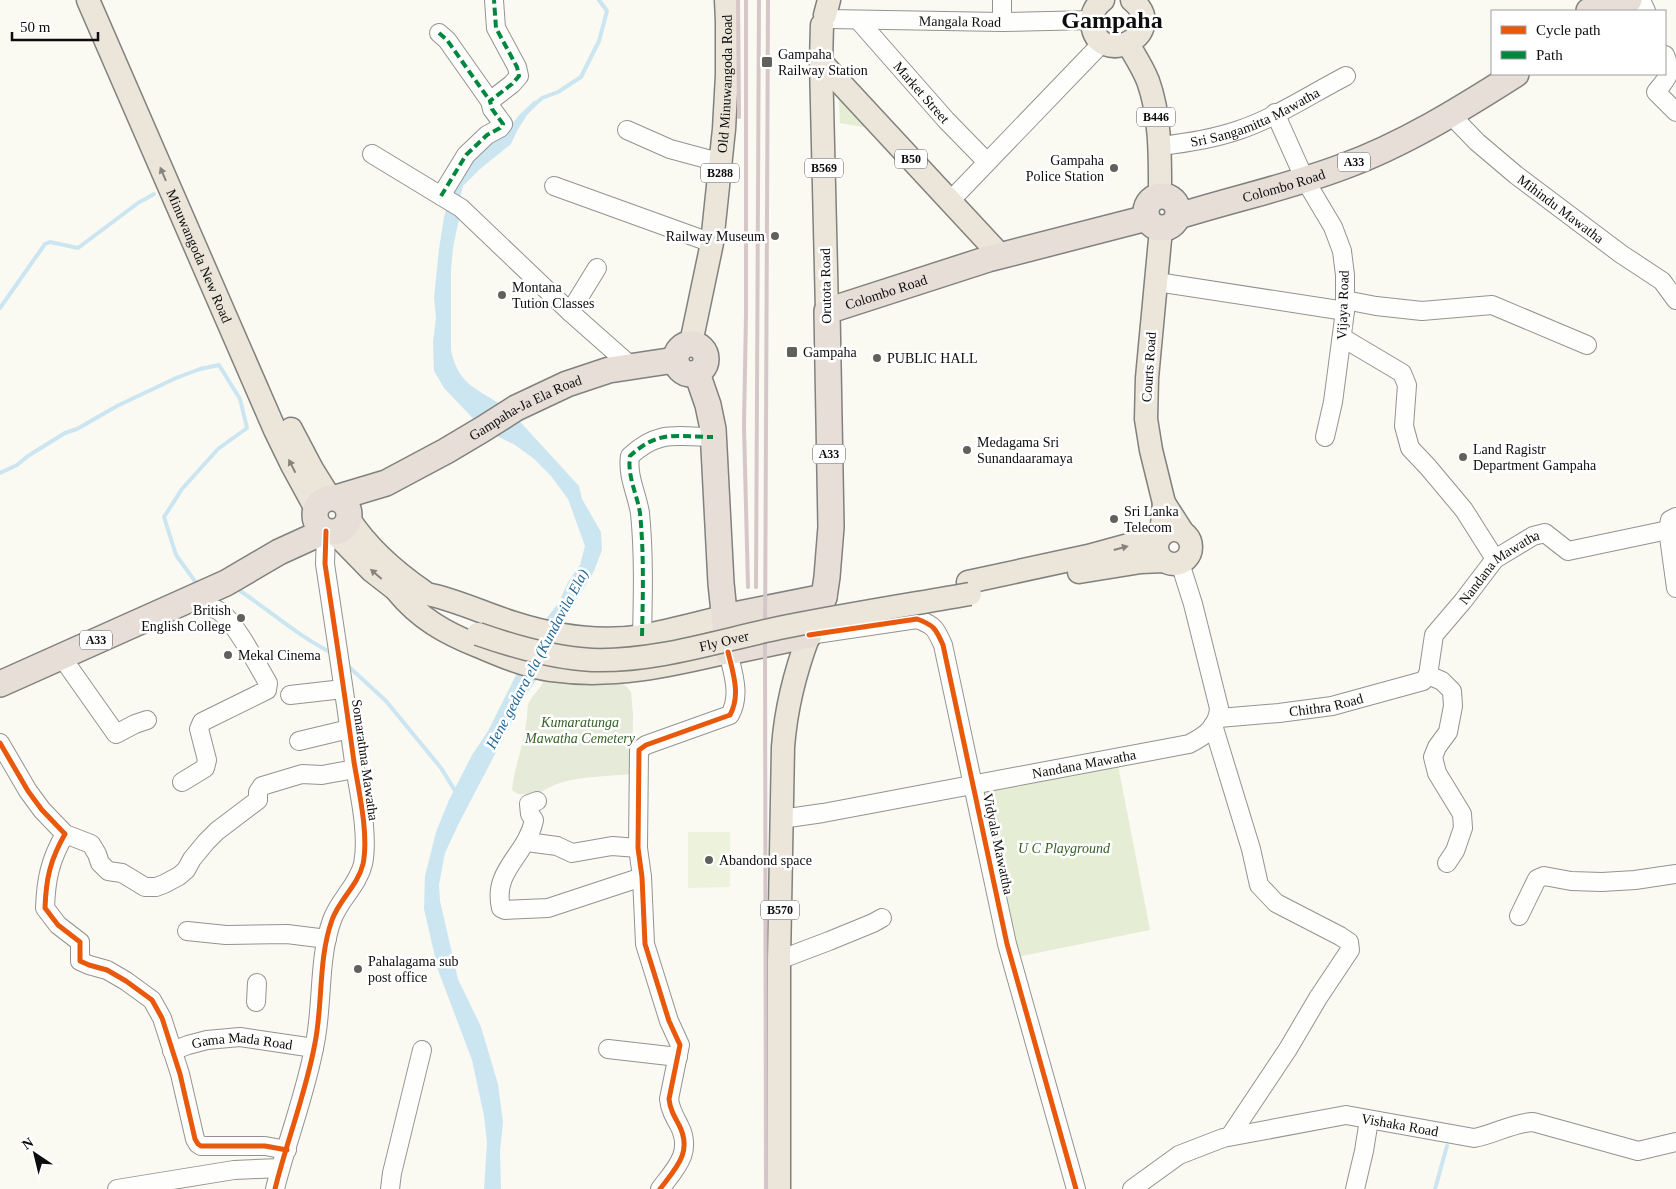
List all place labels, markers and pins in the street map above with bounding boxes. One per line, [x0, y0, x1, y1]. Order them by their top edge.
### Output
place label: Gampaha Railway Station [778, 47, 868, 78]
marker: Gampaha Railway Station [760, 55, 774, 69]
place label: Gampaha Police Station [1026, 153, 1105, 184]
marker: Gampaha Police Station [1108, 162, 1120, 174]
place label: Railway Museum [666, 229, 765, 244]
marker: Railway Museum [769, 230, 781, 242]
place label: Montana Tution Classes [512, 280, 594, 311]
marker: Montana Tution Classes [496, 289, 508, 301]
marker: Gampaha [785, 345, 799, 359]
place label: Gampaha [803, 345, 857, 360]
place label: PUBLIC HALL [887, 351, 978, 366]
marker: PUBLIC HALL [871, 352, 883, 364]
place label: Medagama Sri Sunandaaramaya [977, 435, 1073, 466]
place label: Land Ragistr Department Gampaha [1473, 442, 1597, 473]
marker: Medagama Sri Sunandaaramaya [961, 444, 973, 456]
marker: Land Ragistr Department Gampaha [1457, 451, 1469, 463]
place label: Sri Lanka Telecom [1124, 504, 1180, 535]
marker: Sri Lanka Telecom [1108, 513, 1120, 525]
place label: British English College [141, 603, 231, 634]
marker: British English College [235, 612, 247, 624]
place label: Mekal Cinema [238, 648, 322, 663]
marker: Mekal Cinema [222, 649, 234, 661]
place label: Abandond space [719, 853, 812, 868]
marker: Abandond space [703, 854, 715, 866]
place label: Pahalagama sub post office [368, 954, 459, 985]
marker: Pahalagama sub post office [352, 963, 364, 975]

